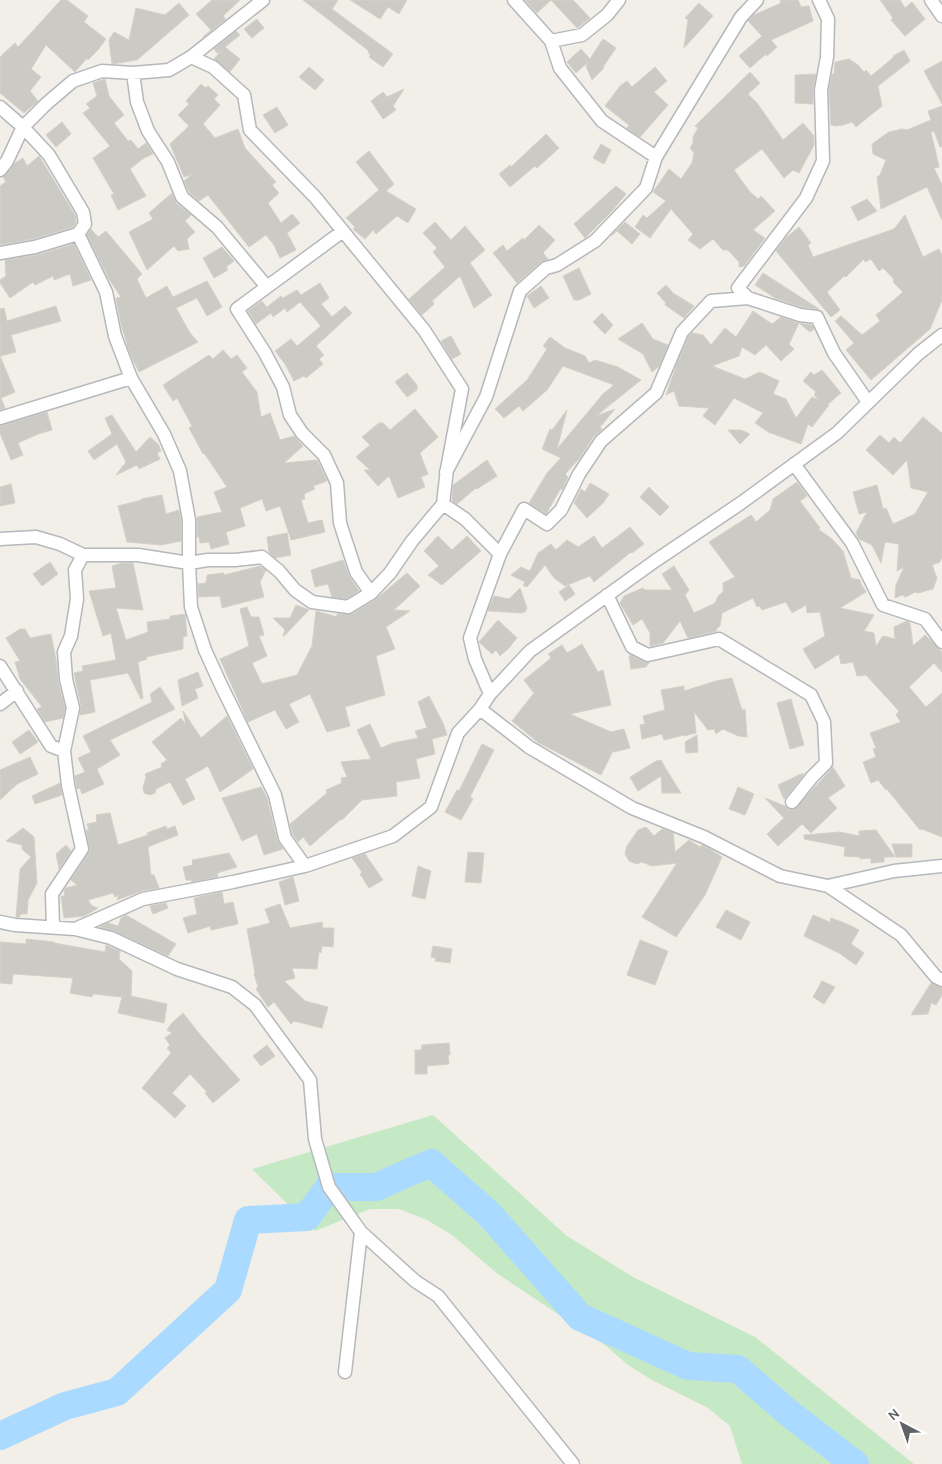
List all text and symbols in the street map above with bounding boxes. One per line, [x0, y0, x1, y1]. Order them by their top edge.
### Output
north arrow [877, 1399, 927, 1449]
text: N [884, 1405, 903, 1424]

